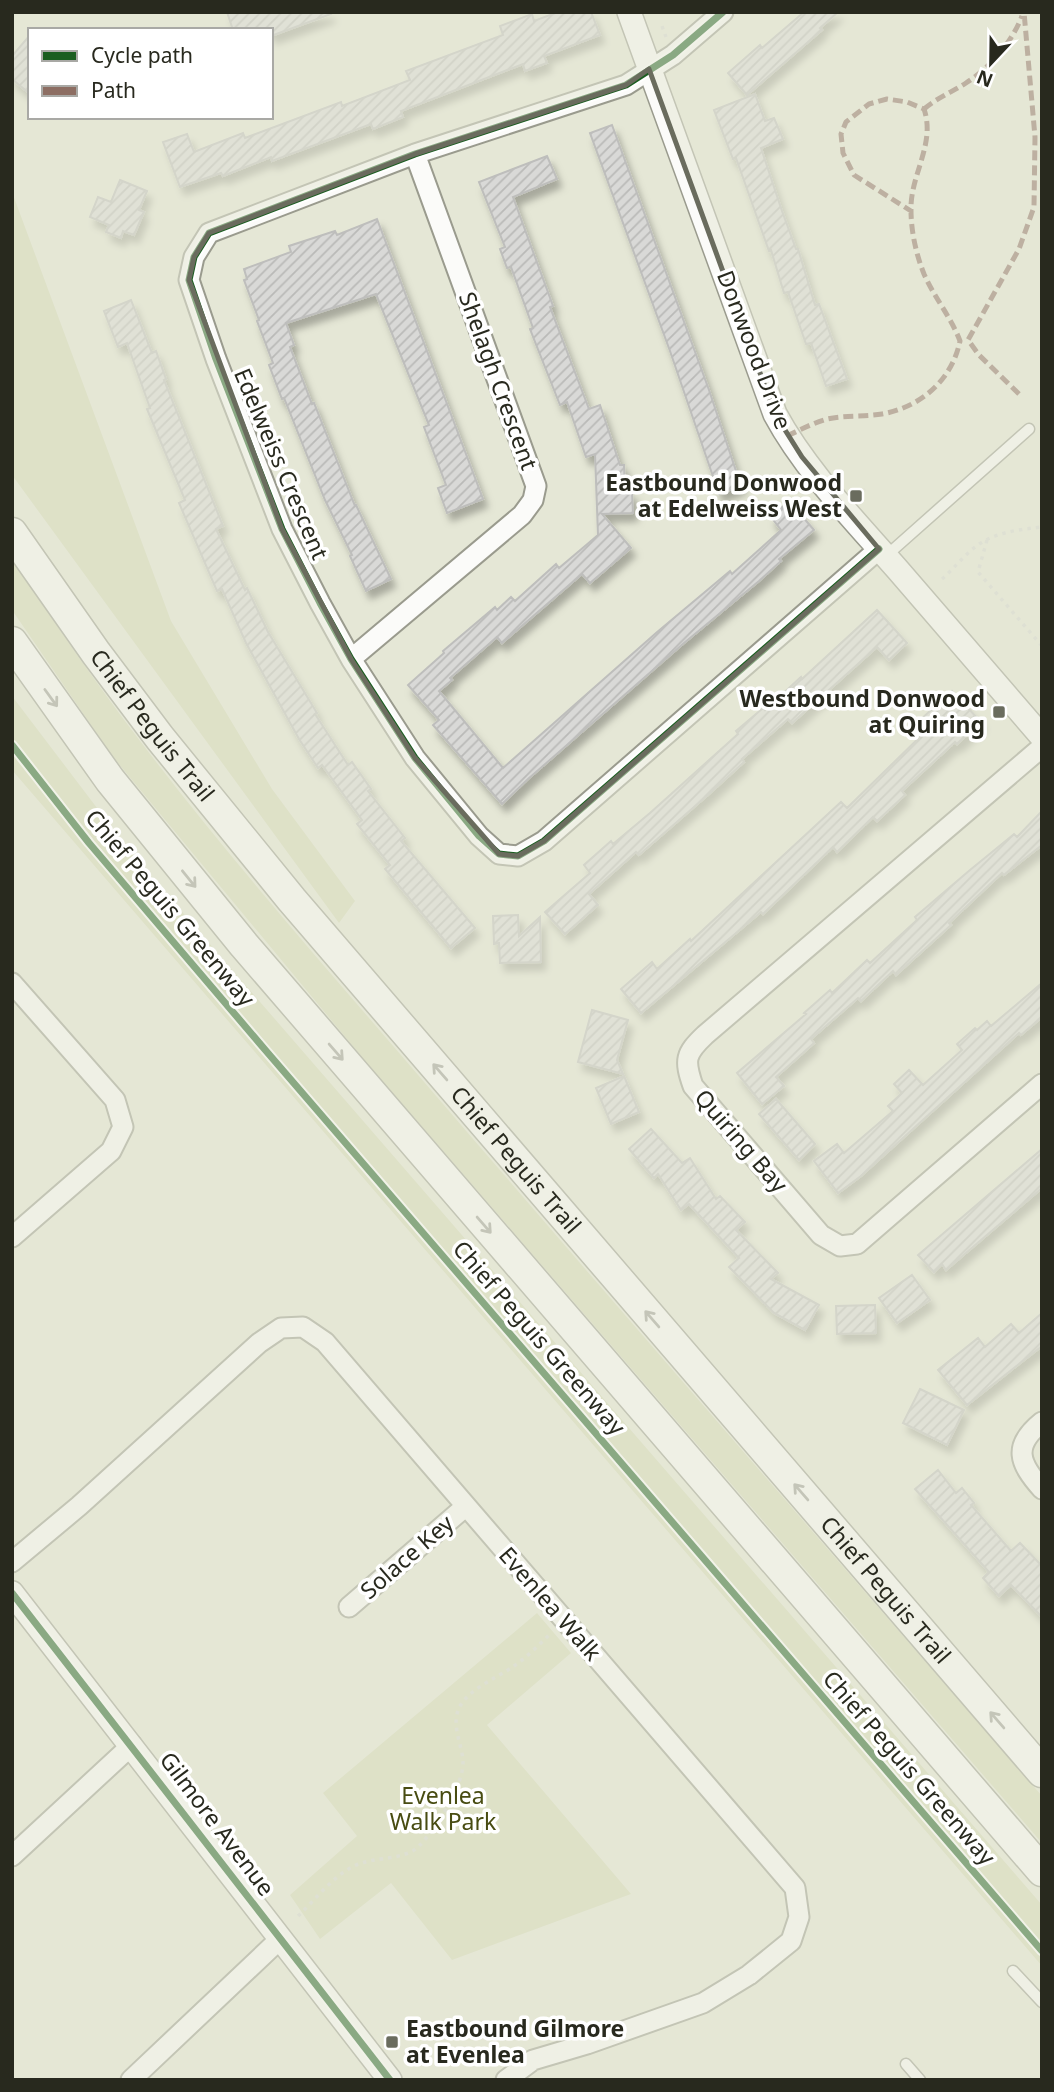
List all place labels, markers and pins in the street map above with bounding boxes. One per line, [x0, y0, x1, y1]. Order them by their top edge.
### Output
place label: Eastbound Donwood at Edelweiss West [605, 466, 842, 524]
marker: Eastbound Donwood at Edelweiss West [848, 488, 864, 504]
place label: Westbound Donwood at Quiring [739, 682, 985, 740]
marker: Westbound Donwood at Quiring [991, 704, 1007, 720]
place label: Eastbound Gilmore at Evenlea [406, 2012, 624, 2070]
marker: Eastbound Gilmore at Evenlea [384, 2034, 400, 2050]

